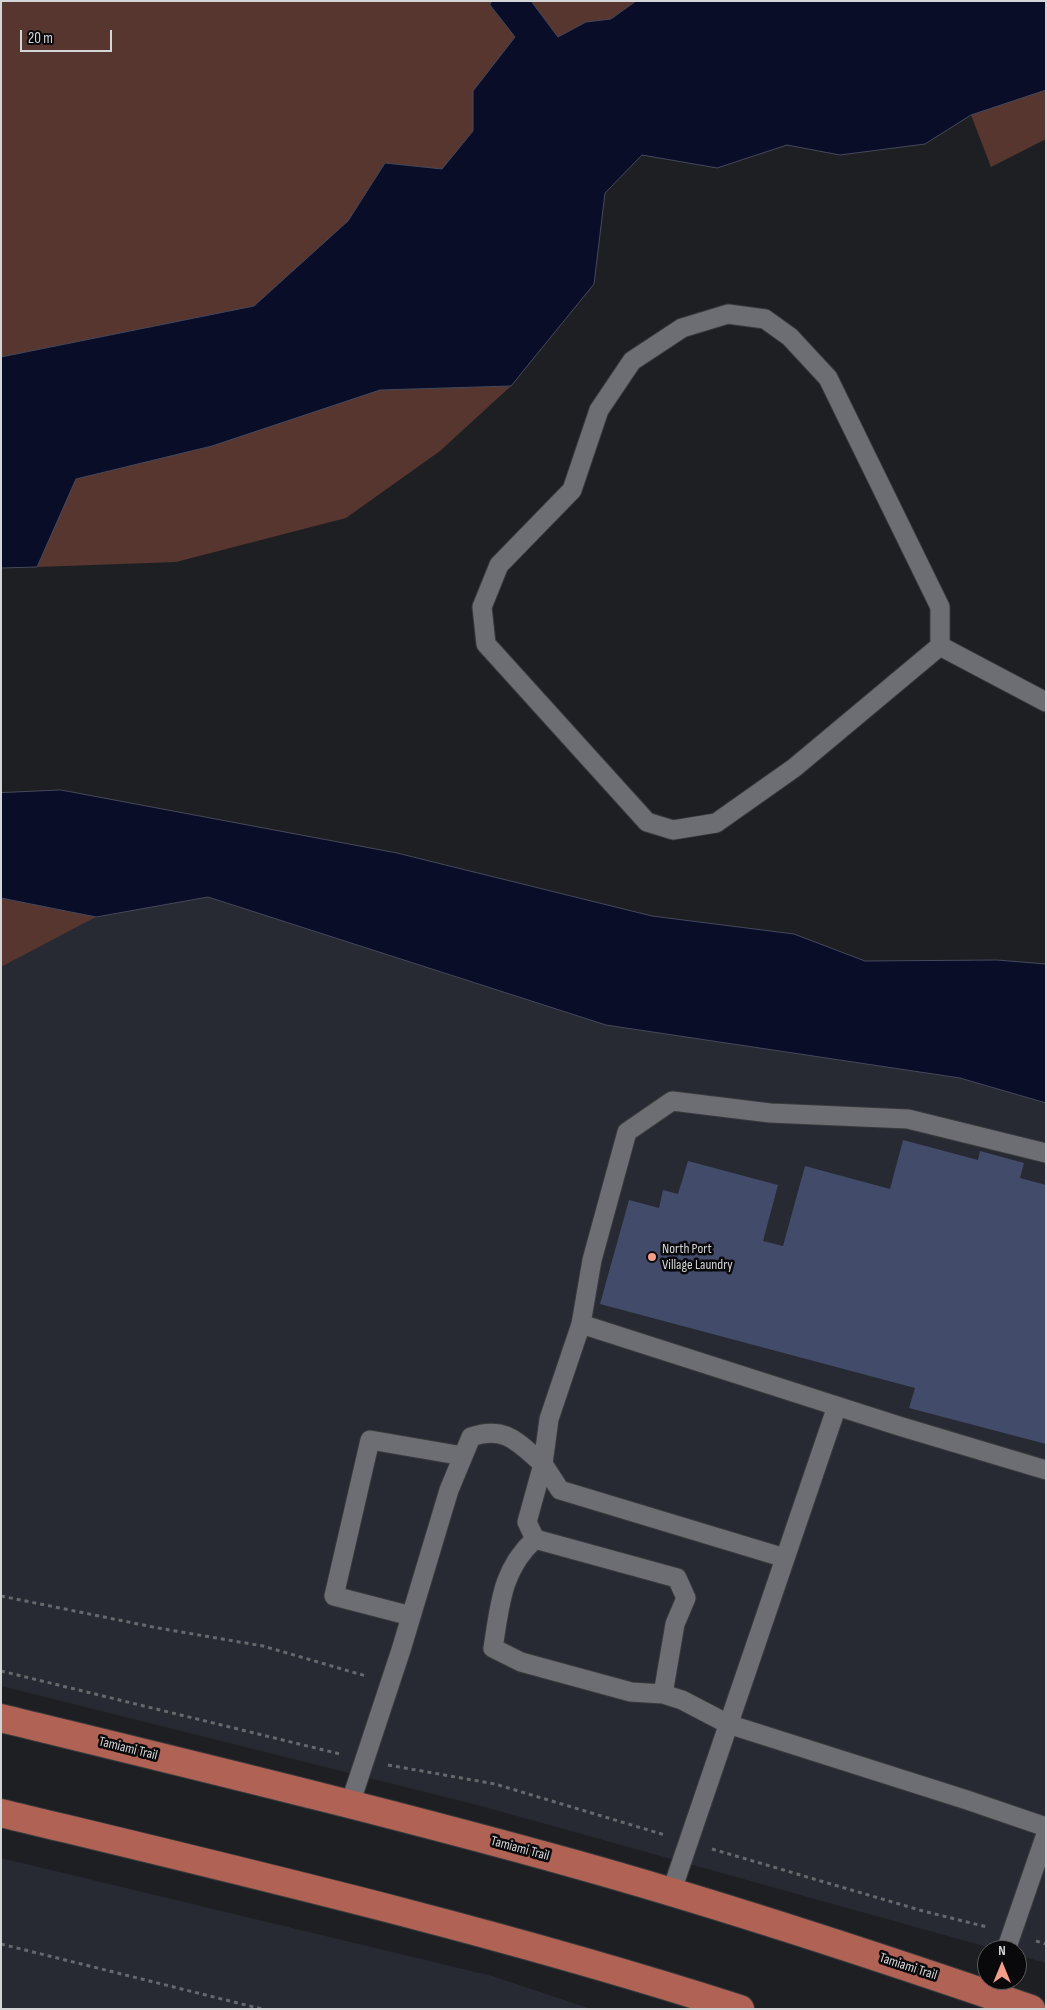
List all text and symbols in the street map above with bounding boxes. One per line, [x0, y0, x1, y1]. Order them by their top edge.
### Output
scale bar [22, 20, 115, 52]
text: 20 m [28, 29, 53, 48]
place label: North Port Village Laundry [662, 1241, 733, 1274]
marker: North Port Village Laundry [646, 1251, 658, 1263]
street label: Tamiami Trail [97, 1734, 159, 1764]
street label: Tamiami Trail [489, 1833, 551, 1865]
north arrow [977, 1940, 1027, 1990]
text: N [998, 1942, 1006, 1959]
street label: Tamiami Trail [877, 1950, 939, 1984]

